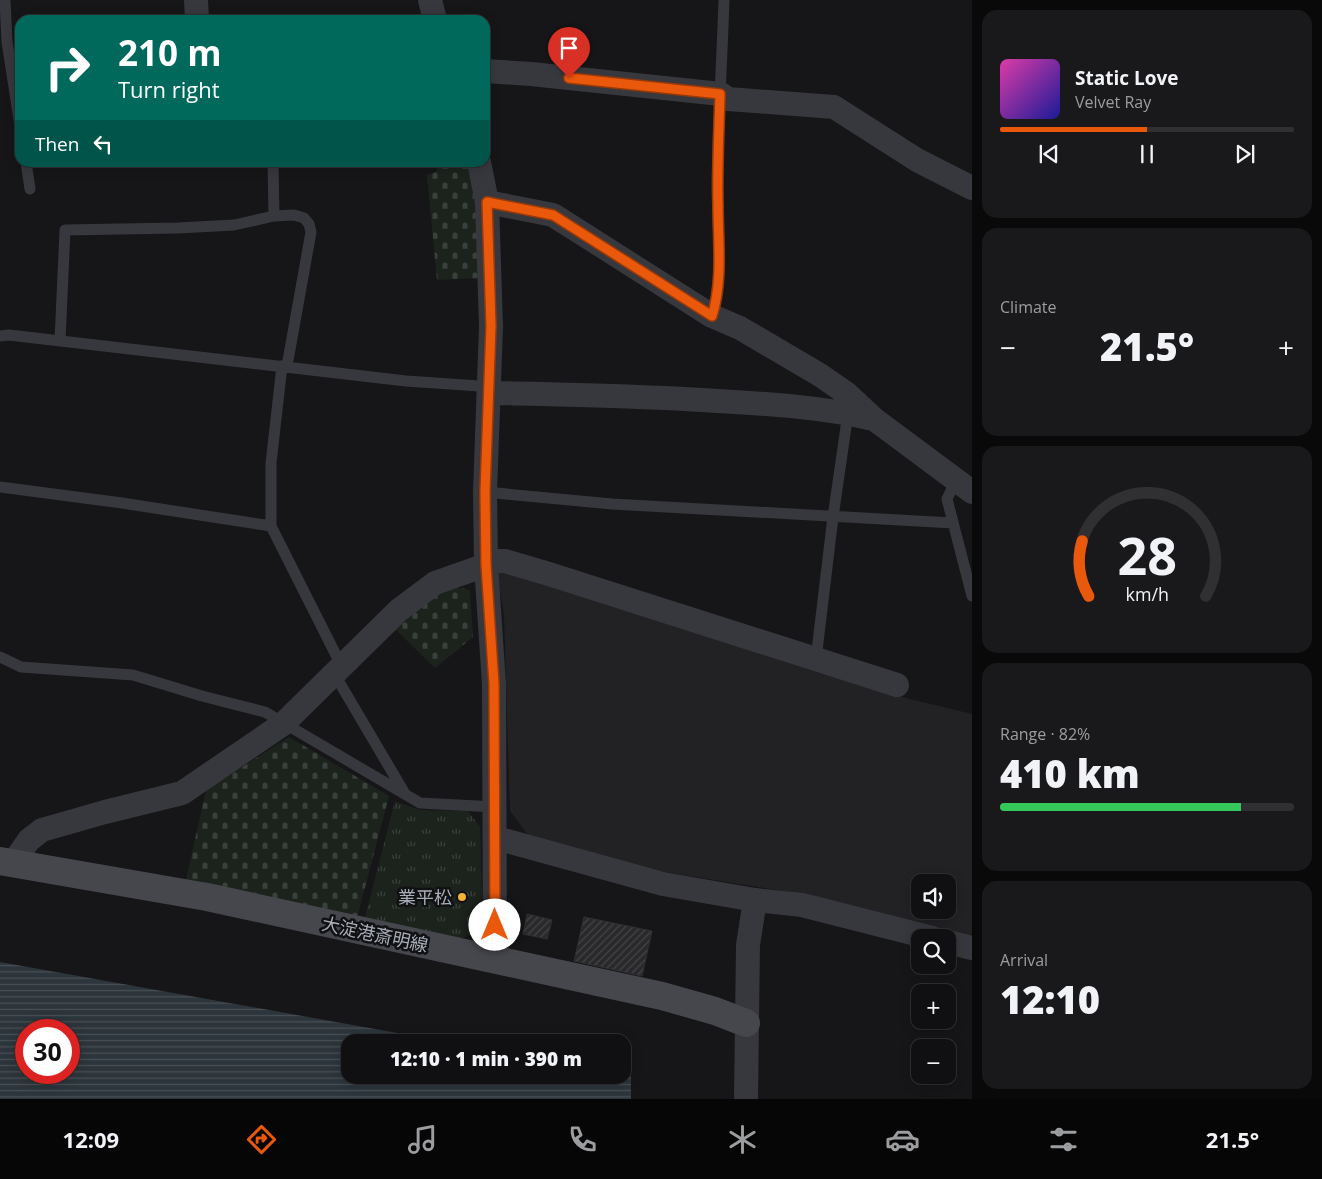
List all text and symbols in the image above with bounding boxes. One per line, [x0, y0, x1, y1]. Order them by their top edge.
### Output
pin [548, 27, 590, 78]
text: 210 m [118, 29, 222, 76]
icon: arrive [555, 34, 583, 62]
icon: right [35, 35, 100, 100]
text: Static Love [1075, 65, 1178, 91]
text: Turn right [118, 74, 220, 104]
text: Velvet Ray [1075, 91, 1151, 113]
icon: left [89, 130, 117, 158]
text: Then [35, 131, 79, 157]
icon: previous [1035, 140, 1063, 168]
icon: pause [1133, 140, 1161, 168]
icon: next [1231, 140, 1259, 168]
text: Climate [1000, 296, 1057, 318]
text: 21.5° [1100, 320, 1194, 372]
text: − [1000, 328, 1016, 366]
text: + [1278, 328, 1294, 366]
text: 28 [1117, 519, 1177, 590]
text: km/h [1125, 582, 1169, 606]
text: Range · 82% [1000, 723, 1090, 745]
text: 410 km [1000, 747, 1140, 799]
map controls [911, 874, 956, 1084]
button: sound [911, 874, 956, 919]
place label: 業平松 [398, 885, 452, 909]
marker: 業平松 [456, 891, 468, 903]
position arrow [468, 898, 520, 950]
street label: 大淀港斎明線 [320, 911, 430, 957]
button: search [911, 929, 956, 974]
text: Arrival [1000, 949, 1048, 971]
text: 12:10 [1000, 973, 1100, 1025]
button: + [911, 984, 956, 1029]
speed limit sign: 30 [15, 1019, 80, 1084]
button: − [911, 1039, 956, 1084]
text: 12:10 · 1 min · 390 m [390, 1046, 582, 1072]
icon: directions [244, 1122, 279, 1157]
icon: music [405, 1122, 440, 1157]
icon: phone [565, 1122, 600, 1157]
icon: climate [725, 1122, 760, 1157]
icon: car [885, 1122, 920, 1157]
icon: filters [1046, 1122, 1081, 1157]
text: 12:09 [63, 1124, 119, 1154]
text: 21.5° [1206, 1124, 1259, 1154]

